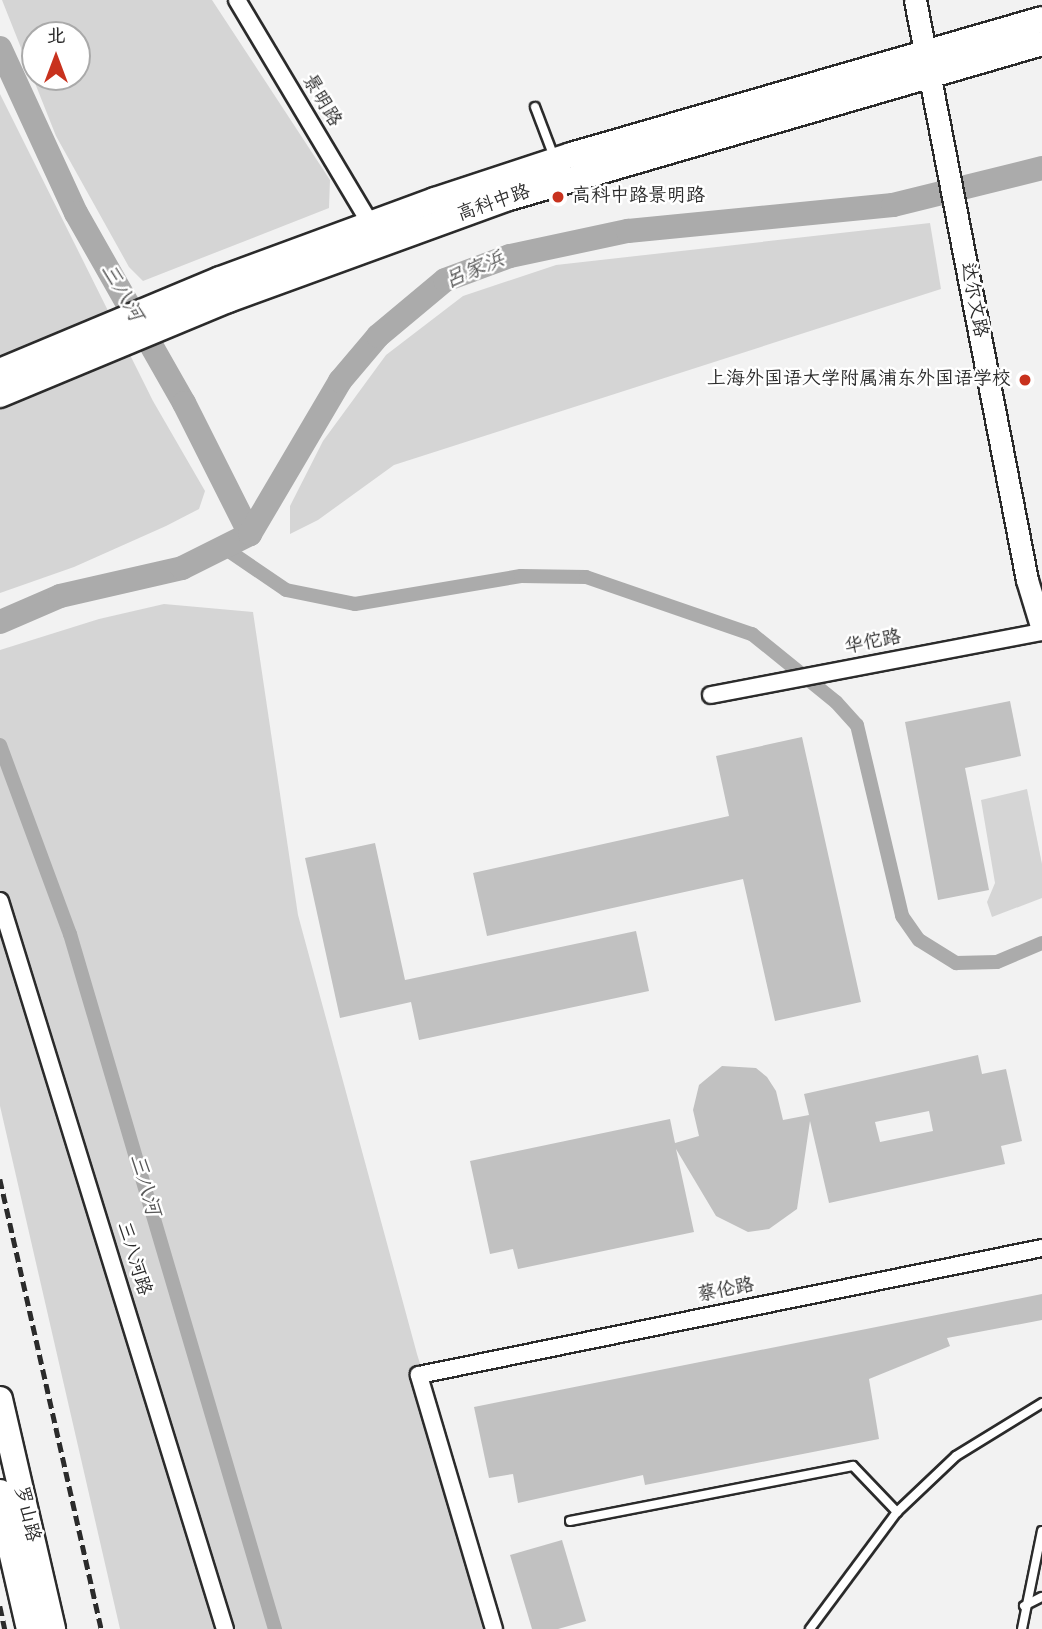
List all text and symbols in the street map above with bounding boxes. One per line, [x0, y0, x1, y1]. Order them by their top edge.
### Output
north arrow [21, 21, 91, 91]
text: 北 [46, 22, 66, 52]
street label: 景明路 [297, 71, 345, 131]
street label: 高科中路 [454, 181, 534, 227]
place label: 高科中路景明路 [572, 186, 705, 208]
marker: 高科中路景明路 [550, 189, 566, 205]
water label: 吕家浜 [441, 247, 509, 295]
water label: 三八河 [94, 259, 148, 327]
street label: 达尔文路 [955, 261, 991, 339]
place label: 上海外国语大学附属浦东外国语学校 [707, 369, 1011, 391]
marker: 上海外国语大学附属浦东外国语学校 [1017, 372, 1033, 388]
street label: 华佗路 [843, 626, 903, 660]
water label: 三八河 [123, 1151, 165, 1219]
street label: 三八河路 [111, 1219, 155, 1299]
street label: 蔡伦路 [696, 1274, 756, 1308]
street label: 罗山路 [8, 1484, 44, 1544]

